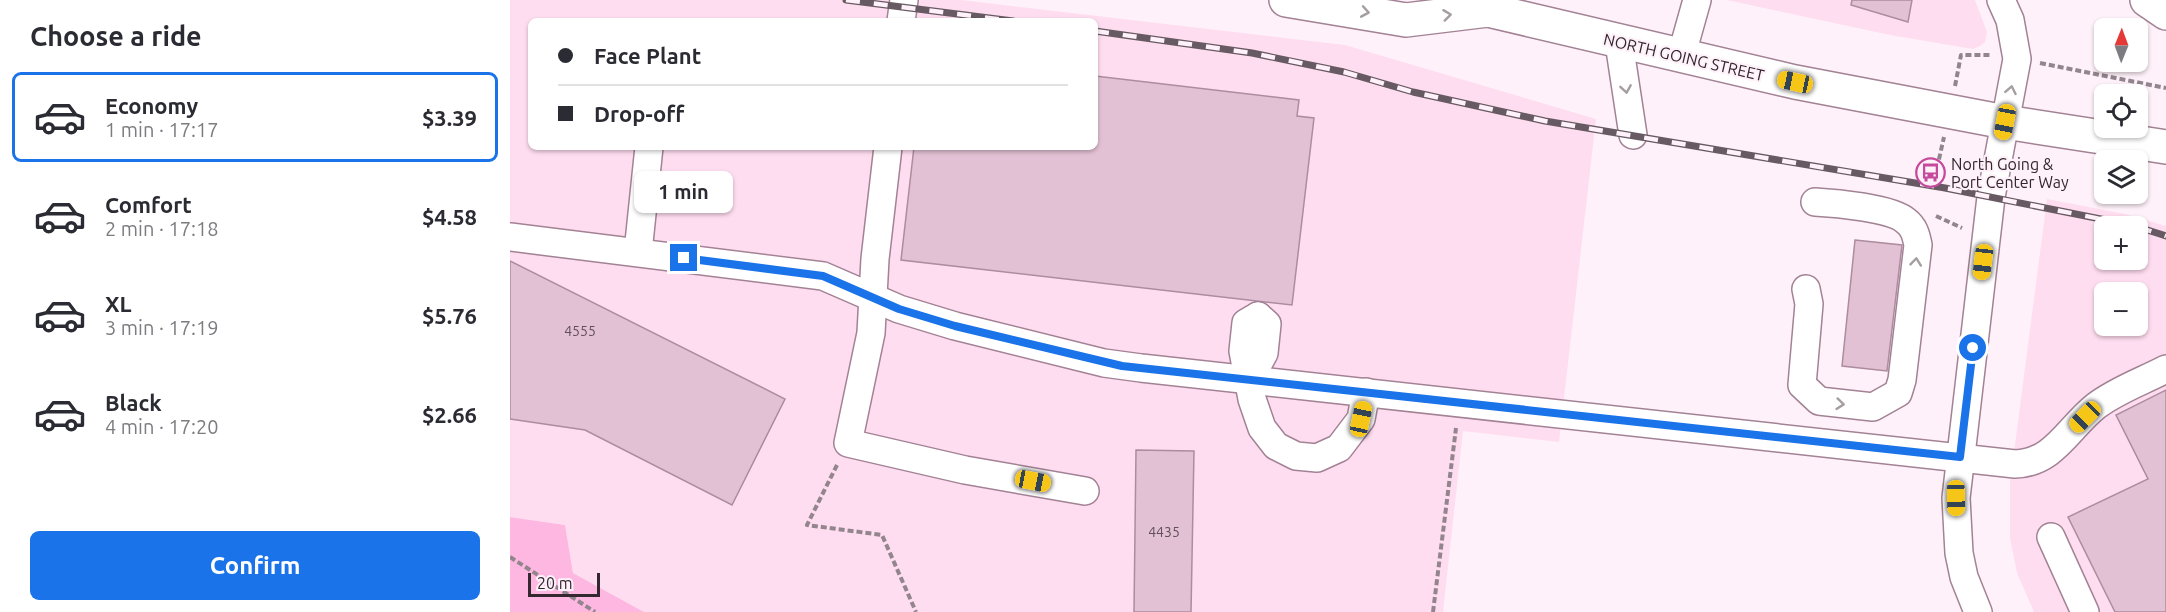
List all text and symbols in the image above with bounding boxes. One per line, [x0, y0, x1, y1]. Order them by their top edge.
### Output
one-way arrow [1361, 6, 1370, 18]
one-way arrow [1442, 9, 1451, 22]
north arrow [2094, 18, 2148, 72]
map controls [2094, 18, 2148, 336]
text: Choose a ride [30, 21, 202, 51]
street label: NORTH GOING STREET [1602, 30, 1766, 84]
text: Face Plant [594, 43, 701, 68]
car [1776, 69, 1814, 95]
one-way arrow [1620, 84, 1632, 93]
button: locate [2094, 84, 2148, 138]
one-way arrow [2004, 86, 2017, 96]
icon: car [33, 90, 87, 144]
text: Economy [105, 93, 198, 118]
text: Drop-off [594, 101, 684, 126]
car [1993, 103, 2017, 141]
text: $3.39 [422, 105, 477, 130]
text: 1 min · 17:17 [105, 118, 219, 141]
button: layers [2094, 150, 2148, 204]
place label: North Going & Port Center Way [1951, 155, 2069, 191]
bus stop icon: North Going & Port Center Way [1914, 157, 1946, 189]
callout: 1 min [634, 171, 734, 213]
text: 1 min [658, 180, 709, 203]
icon: car [33, 189, 87, 243]
text: Comfort [105, 192, 192, 217]
text: $4.58 [422, 204, 477, 229]
button: + [2094, 216, 2148, 270]
text: 2 min · 17:18 [105, 217, 219, 240]
car [1972, 243, 1994, 281]
route end [670, 244, 697, 271]
one-way arrow [1909, 257, 1922, 266]
button: − [2094, 282, 2148, 336]
icon: car [33, 288, 87, 342]
text: XL [105, 291, 132, 316]
text: $5.76 [422, 303, 477, 328]
text: 3 min · 17:19 [105, 316, 219, 339]
house number: 4555 [564, 323, 596, 339]
route start [1959, 334, 1986, 361]
icon: car [33, 387, 87, 441]
text: Black [105, 390, 162, 415]
one-way arrow [1835, 397, 1844, 410]
car [2066, 398, 2104, 436]
car [1348, 400, 1374, 438]
text: $2.66 [422, 402, 477, 427]
text: 4 min · 17:20 [105, 415, 219, 438]
car [1014, 469, 1052, 493]
car [1947, 480, 1965, 516]
house number: 4435 [1148, 524, 1180, 540]
button: Confirm [30, 531, 480, 600]
scale bar [528, 570, 600, 598]
text: 20 m [537, 574, 573, 592]

